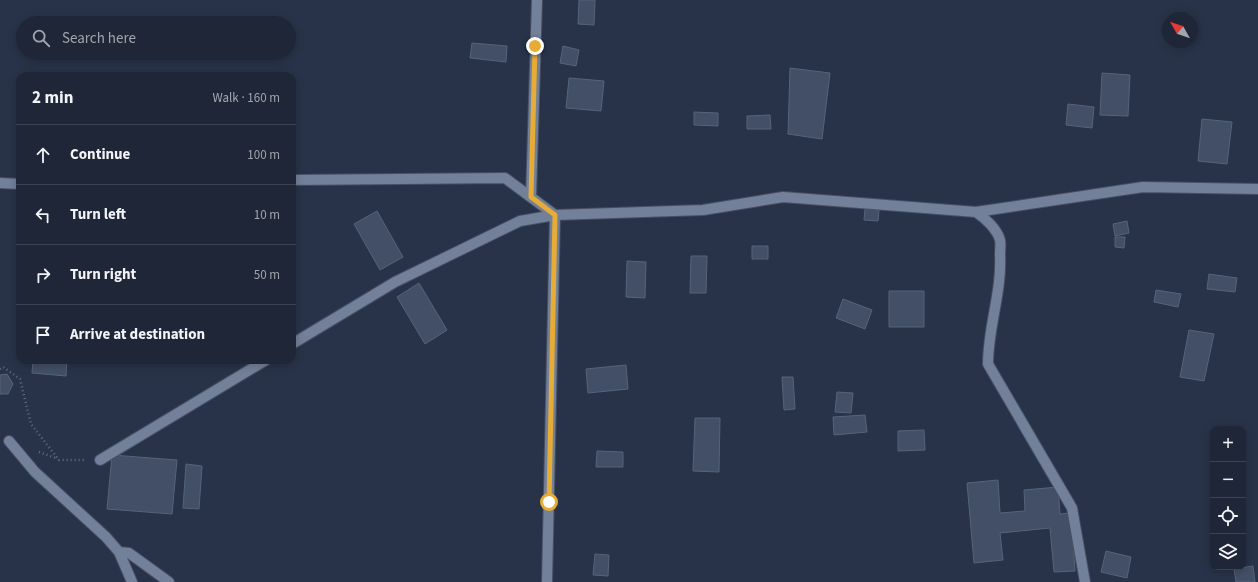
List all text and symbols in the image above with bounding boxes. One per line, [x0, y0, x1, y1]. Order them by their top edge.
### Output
north arrow [1162, 12, 1198, 48]
search box [16, 16, 296, 60]
icon: search [30, 27, 52, 49]
text: Search here [62, 28, 136, 49]
route end [526, 37, 544, 55]
text: 2 min [32, 86, 73, 110]
text: Walk · 160 m [212, 89, 280, 107]
icon: ahead [32, 144, 54, 166]
text: Continue [70, 144, 130, 165]
text: 100 m [247, 146, 280, 164]
icon: left [32, 204, 54, 226]
text: Turn left [70, 204, 126, 225]
text: 10 m [254, 206, 280, 224]
icon: right [32, 264, 54, 286]
text: Turn right [70, 264, 136, 285]
text: 50 m [254, 266, 280, 284]
icon: arrive [32, 324, 54, 346]
text: Arrive at destination [70, 324, 205, 345]
map controls [1210, 426, 1246, 570]
button: + [1210, 426, 1246, 462]
button: − [1210, 462, 1246, 498]
route start [540, 493, 558, 511]
button: locate [1210, 498, 1246, 534]
button: layers [1210, 534, 1246, 570]

